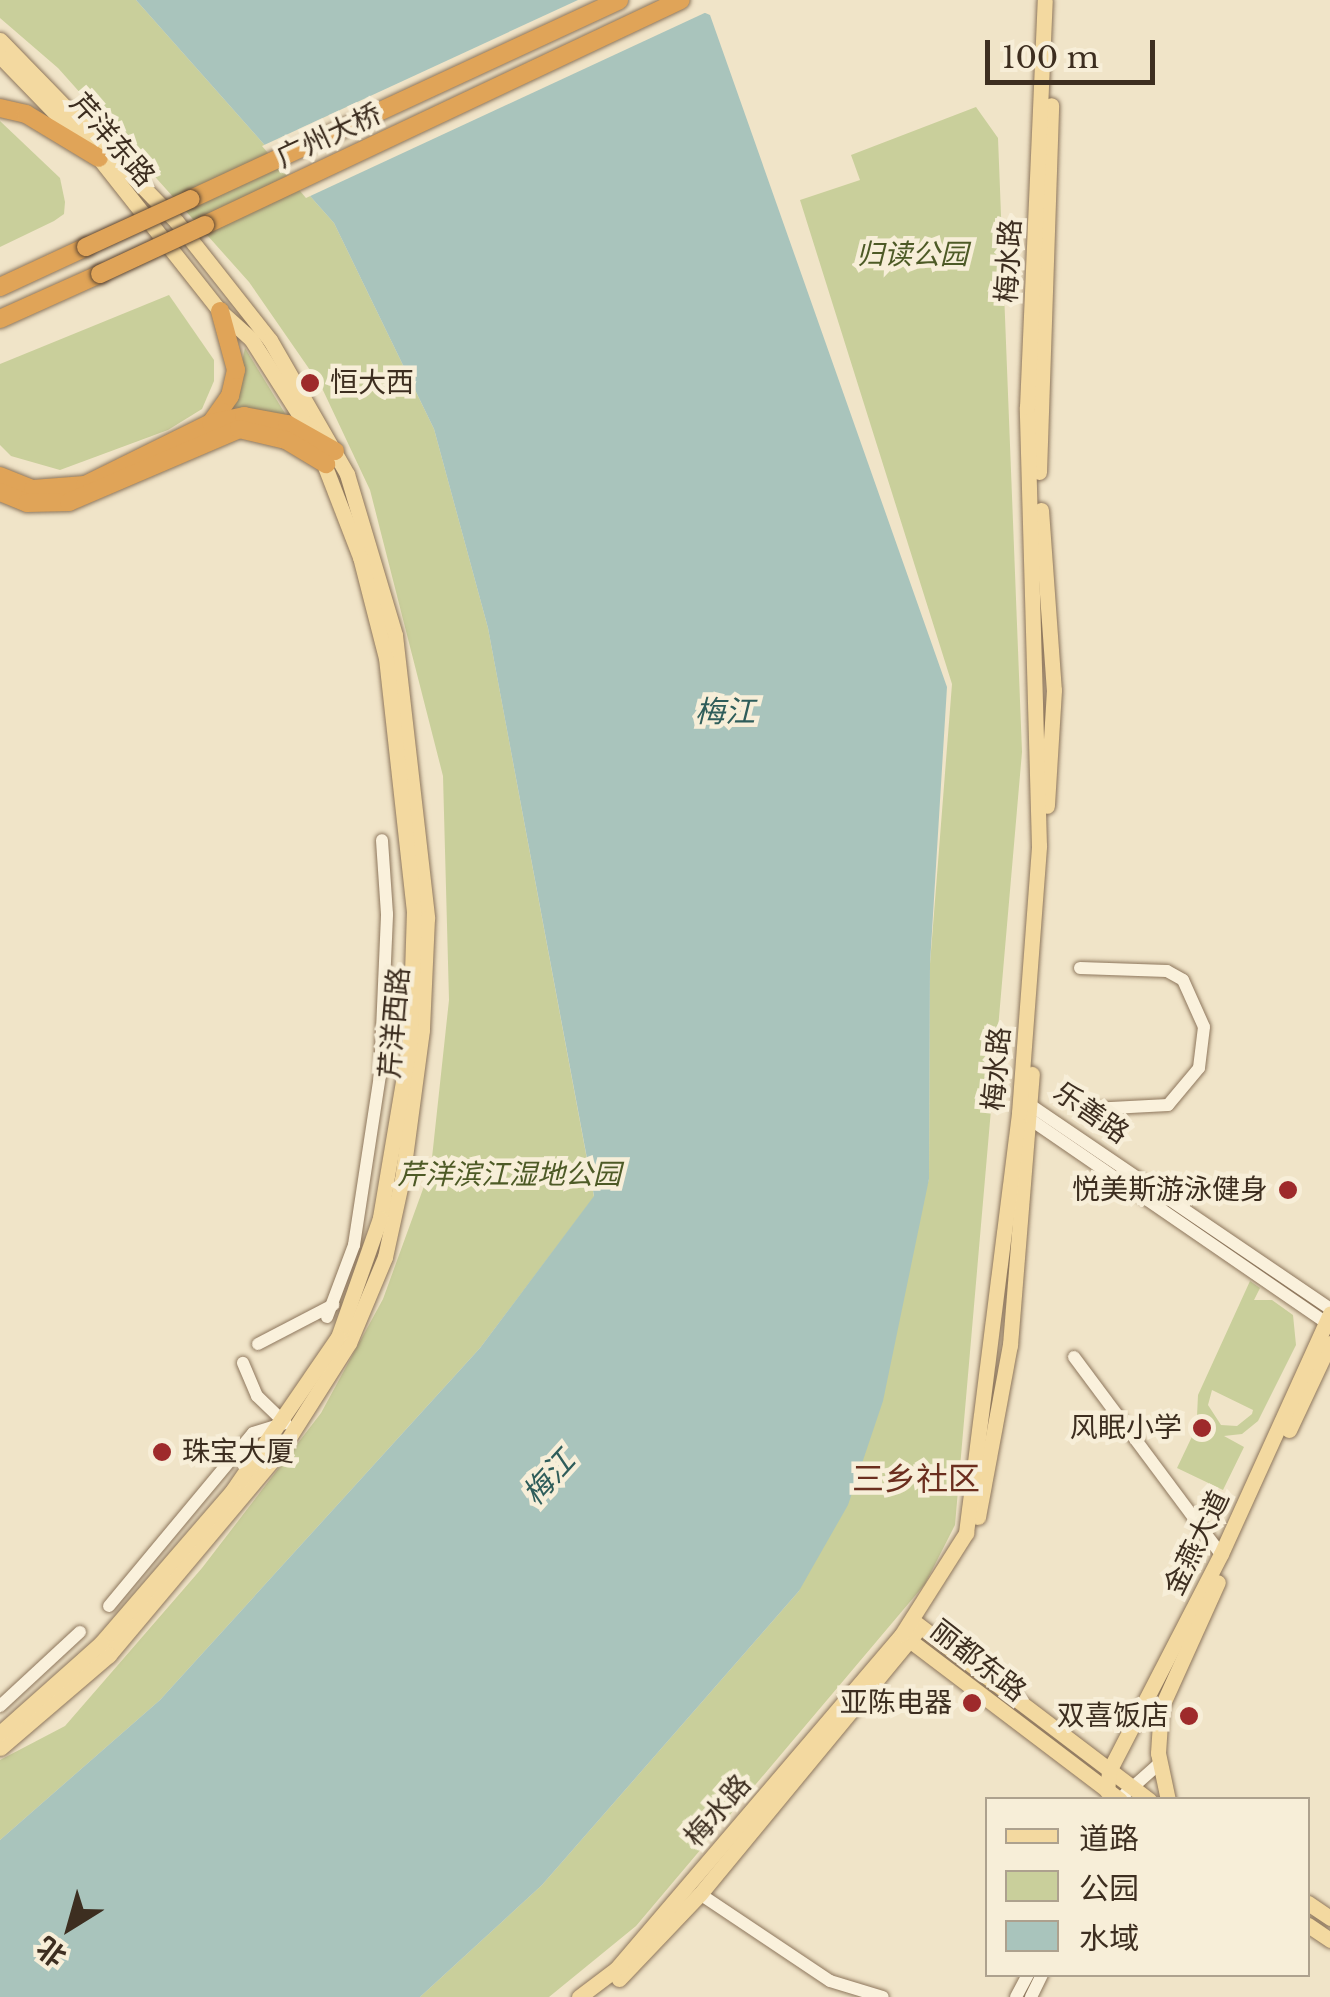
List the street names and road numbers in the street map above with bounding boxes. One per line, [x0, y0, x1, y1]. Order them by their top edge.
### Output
street label: 芹洋东路 [63, 87, 161, 193]
street label: 广州大桥 [271, 97, 387, 175]
street label: 梅水路 [990, 218, 1028, 304]
street label: 芹洋西路 [373, 966, 417, 1080]
street label: 梅水路 [977, 1026, 1017, 1112]
street label: 乐善路 [1047, 1075, 1135, 1151]
street label: 金燕大道 [1157, 1485, 1237, 1601]
street label: 丽都东路 [924, 1613, 1032, 1709]
street label: 梅水路 [678, 1768, 758, 1854]

